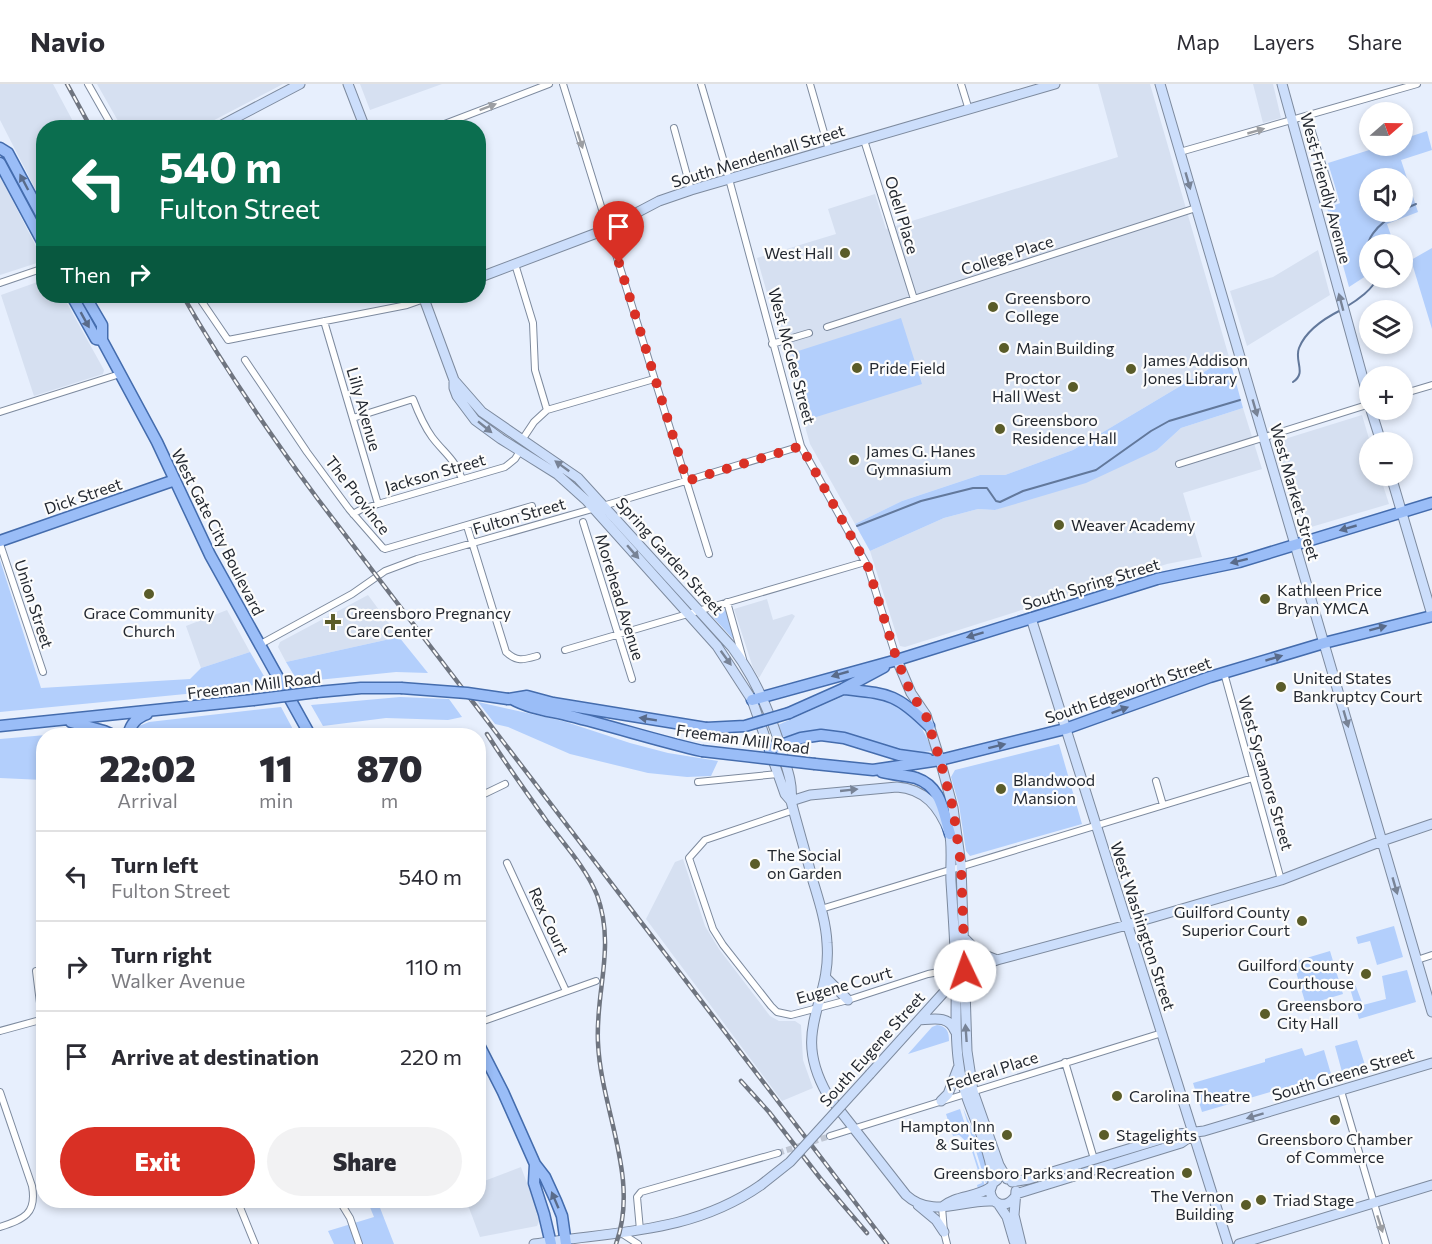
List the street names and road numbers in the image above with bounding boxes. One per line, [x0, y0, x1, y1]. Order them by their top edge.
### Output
street label: West Friendly Avenue [1297, 110, 1356, 265]
street label: South Mendenhall Street [669, 120, 847, 191]
street label: Odell Place [882, 173, 923, 256]
street label: College Place [958, 231, 1055, 278]
street label: West McGee Street [765, 286, 820, 427]
street label: Lilly Avenue [343, 365, 385, 453]
street label: West Market Street [1267, 421, 1324, 563]
street label: West Gate City Boulevard [168, 445, 269, 618]
street label: Jackson Street [382, 449, 488, 496]
street label: The Province [322, 452, 395, 538]
street label: Dick Street [42, 473, 125, 518]
street label: Fulton Street [470, 493, 568, 538]
street label: Spring Garden Street [613, 493, 728, 619]
street label: Morehead Avenue [592, 531, 649, 662]
street label: South Spring Street [1020, 554, 1162, 613]
street label: Union Street [11, 557, 58, 651]
street label: South Edgeworth Street [1042, 652, 1214, 727]
street label: Freeman Mill Road [186, 667, 322, 702]
street label: West Sycamore Street [1235, 693, 1298, 853]
street label: Freeman Mill Road [675, 720, 811, 757]
street label: West Washington Street [1107, 839, 1180, 1013]
street label: Rex Court [525, 884, 574, 958]
street label: Eugene Court [794, 962, 894, 1007]
street label: South Eugene Street [815, 987, 928, 1110]
street label: South Greene Street [1270, 1043, 1416, 1104]
street label: Federal Place [943, 1047, 1040, 1094]

